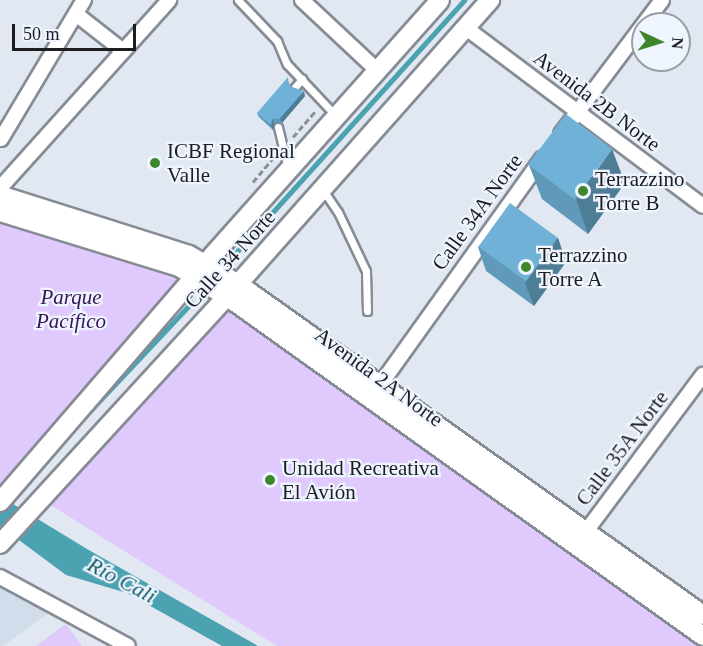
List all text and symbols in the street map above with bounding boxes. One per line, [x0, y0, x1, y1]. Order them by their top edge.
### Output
scale bar [15, 12, 140, 50]
north arrow [631, 12, 691, 72]
text: 50 m [23, 24, 60, 44]
text: N [669, 37, 686, 50]
street label: Avenida 2B Norte [529, 45, 665, 157]
place label: ICBF Regional Valle [167, 138, 295, 188]
street label: Calle 34A Norte [426, 148, 528, 276]
marker: ICBF Regional Valle [148, 156, 162, 170]
place label: Terrazzino Torre B [595, 166, 684, 216]
marker: Terrazzino Torre B [576, 184, 590, 198]
street label: Calle 34 Norte [179, 205, 281, 313]
place label: Terrazzino Torre A [538, 242, 627, 292]
marker: Terrazzino Torre A [519, 260, 533, 274]
park label: Parque Pacífico [36, 284, 106, 334]
street label: Avenida 2A Norte [309, 322, 449, 432]
street label: Calle 35A Norte [570, 385, 674, 511]
place label: Unidad Recreativa El Avión [282, 455, 439, 505]
marker: Unidad Recreativa El Avión [263, 473, 277, 487]
water label: Río Cali [83, 551, 161, 609]

